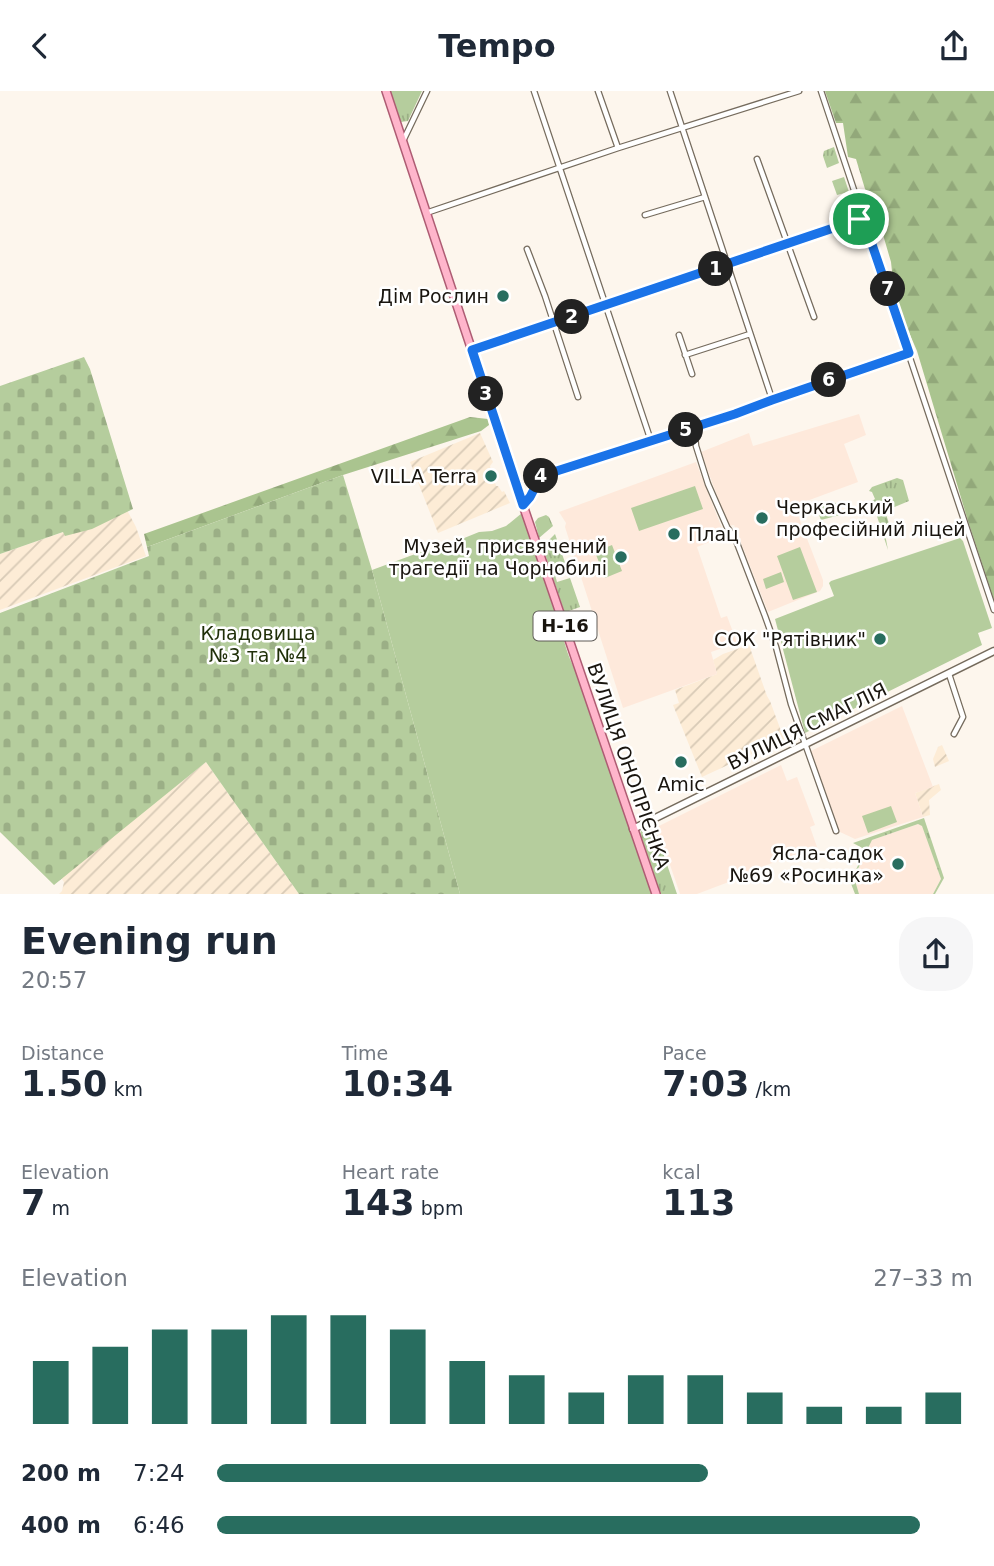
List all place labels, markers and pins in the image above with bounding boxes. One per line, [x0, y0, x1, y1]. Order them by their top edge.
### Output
pin [829, 189, 889, 249]
pin: 1 [698, 251, 734, 287]
pin: 7 [870, 271, 906, 307]
place label: Дім Рослин [378, 285, 489, 307]
marker: Дім Рослин [495, 288, 511, 304]
pin: 2 [554, 299, 590, 335]
pin: 6 [812, 363, 846, 397]
pin: 3 [468, 377, 504, 411]
pin: 5 [668, 413, 704, 447]
pin: 4 [524, 459, 558, 493]
place label: VILLA Terra [371, 465, 477, 487]
marker: VILLA Terra [483, 468, 499, 484]
place label: Черкаський професійний ліцей [776, 496, 966, 540]
marker: Черкаський професійний ліцей [754, 510, 770, 526]
place label: Плац [688, 523, 739, 545]
marker: Плац [666, 526, 682, 542]
place label: Музей, присвячений трагедії на Чорнобилі [388, 535, 607, 579]
marker: Музей, присвячений трагедії на Чорнобилі [613, 549, 629, 565]
place label: СОК "Рятівник" [714, 628, 866, 650]
marker: СОК "Рятівник" [872, 631, 888, 647]
marker: Amic [673, 754, 689, 770]
place label: Amic [657, 773, 705, 795]
place label: Ясла-садок №69 «Росинка» [729, 842, 884, 886]
marker: Ясла-садок №69 «Росинка» [890, 856, 906, 872]

